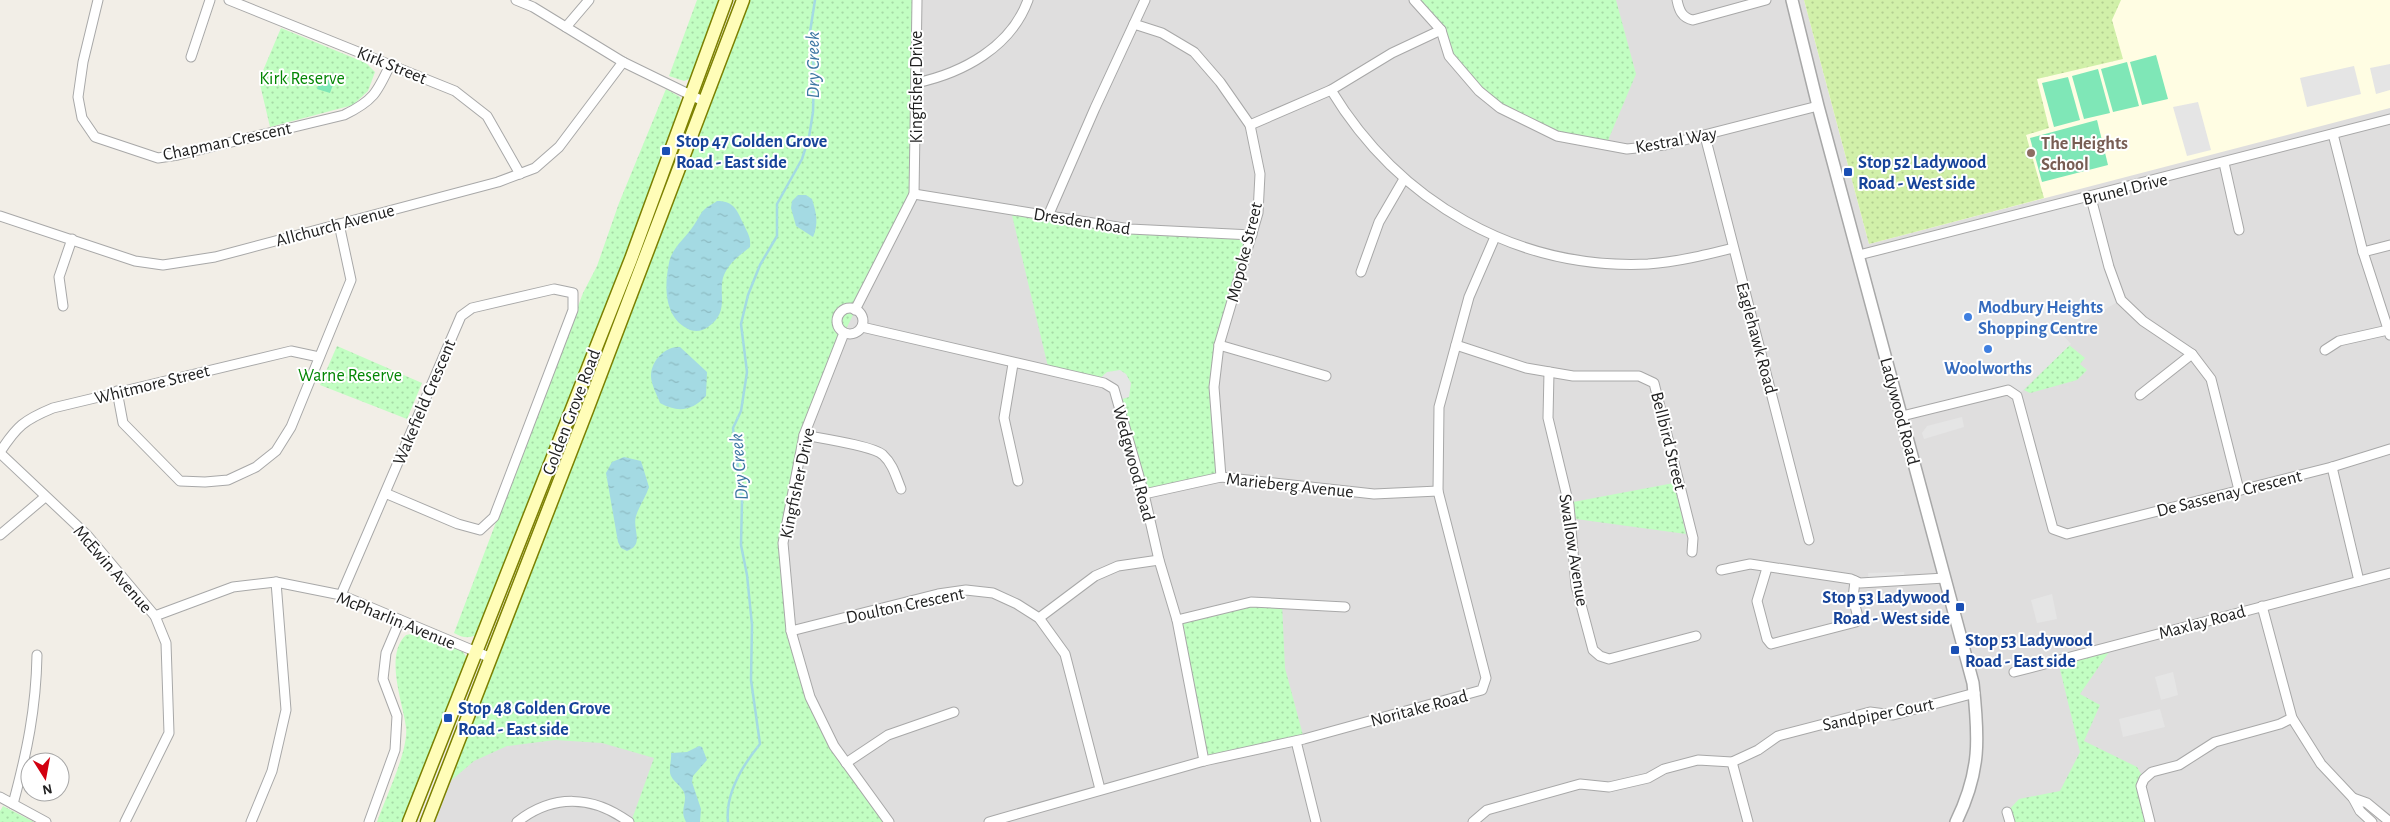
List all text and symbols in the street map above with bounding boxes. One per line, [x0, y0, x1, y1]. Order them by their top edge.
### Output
water label: Dry Creek [804, 31, 823, 99]
street label: Kingfisher Drive [908, 31, 926, 143]
street label: Kirk Street [354, 44, 429, 88]
park label: Kirk Reserve [259, 70, 345, 88]
street label: Chapman Crescent [161, 120, 293, 164]
street label: Kestral Way [1634, 125, 1719, 157]
place label: Stop 47 Golden Grove Road - East side [676, 133, 827, 172]
place label: The Heights School [2041, 135, 2128, 174]
marker: Stop 47 Golden Grove Road - East side [660, 145, 672, 157]
marker: The Heights School [2025, 147, 2037, 159]
place label: Stop 52 Ladywood Road - West side [1858, 154, 1987, 193]
marker: Stop 52 Ladywood Road - West side [1842, 166, 1854, 178]
street label: Brunel Drive [2081, 171, 2170, 209]
street label: Mopoke Street [1224, 200, 1266, 304]
street label: Allchurch Avenue [274, 201, 397, 250]
street label: Dresden Road [1032, 205, 1132, 239]
street label: Eaglehawk Road [1732, 281, 1780, 396]
place label: Modbury Heights Shopping Centre [1978, 299, 2103, 338]
marker: Modbury Heights Shopping Centre [1962, 311, 1974, 323]
street label: Wakefield Crescent [390, 337, 460, 468]
marker: Woolworths [1982, 343, 1994, 355]
street label: Golden Grove Road [540, 347, 604, 478]
street label: Ladywood Road [1876, 356, 1922, 467]
place label: Woolworths [1944, 360, 2032, 378]
street label: Whitmore Street [93, 362, 212, 408]
park label: Warne Reserve [298, 367, 402, 385]
street label: Bellbird Street [1647, 390, 1689, 493]
street label: Wedgwood Road [1109, 403, 1157, 523]
street label: Kingfisher Drive [777, 426, 819, 540]
water label: Dry Creek [727, 432, 752, 501]
street label: De Sassenay Crescent [2155, 467, 2304, 521]
street label: Marieberg Avenue [1225, 470, 1355, 502]
street label: Swallow Avenue [1555, 493, 1591, 608]
street label: McEwin Avenue [70, 522, 155, 617]
street label: Doulton Crescent [844, 585, 966, 627]
street label: McPharlin Avenue [334, 589, 458, 653]
place label: Stop 53 Ladywood Road - West side [1822, 589, 1951, 628]
marker: Stop 53 Ladywood Road - West side [1954, 601, 1966, 613]
street label: Maxlay Road [2157, 603, 2248, 643]
place label: Stop 53 Ladywood Road - East side [1965, 632, 2093, 671]
marker: Stop 53 Ladywood Road - East side [1949, 644, 1961, 656]
street label: Noritake Road [1369, 687, 1470, 731]
street label: Sandpiper Court [1821, 695, 1936, 735]
place label: Stop 48 Golden Grove Road - East side [458, 700, 610, 739]
marker: Stop 48 Golden Grove Road - East side [442, 712, 454, 724]
north arrow [20, 752, 70, 802]
text: N [41, 781, 53, 797]

